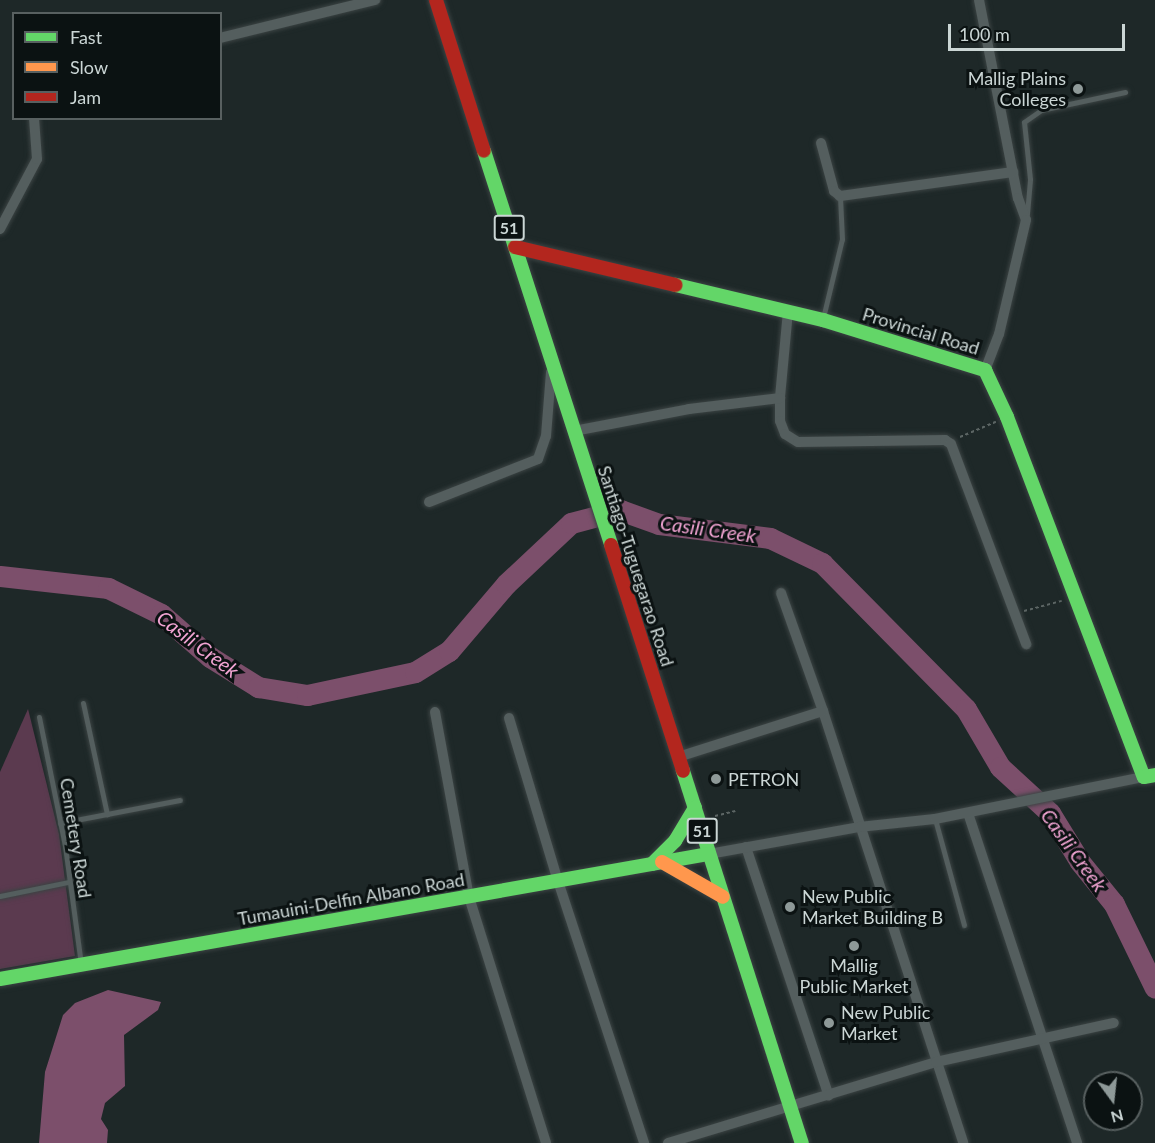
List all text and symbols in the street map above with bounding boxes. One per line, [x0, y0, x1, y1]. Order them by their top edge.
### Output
legend [12, 12, 222, 120]
scale bar [951, 12, 1128, 50]
text: 100 m [959, 23, 1010, 45]
text: Fast [70, 26, 102, 48]
text: Slow [70, 56, 108, 78]
place label: Mallig Plains Colleges [968, 68, 1066, 110]
marker: Mallig Plains Colleges [1071, 82, 1085, 96]
text: Jam [70, 86, 101, 108]
road number: 51 [492, 215, 526, 241]
street label: Provincial Road [860, 303, 982, 359]
street label: Santiago-Tuguegarao Road [593, 463, 679, 669]
water label: Casili Creek [659, 510, 757, 548]
water label: Casili Creek [152, 605, 244, 683]
place label: PETRON [728, 768, 799, 790]
marker: PETRON [709, 772, 723, 786]
street label: Cemetery Road [56, 776, 96, 900]
water label: Casili Creek [1036, 804, 1112, 896]
road number: 51 [686, 818, 718, 844]
street label: Tumauini-Delfin Albano Road [236, 868, 466, 930]
place label: New Public Market Building B [802, 886, 943, 928]
marker: New Public Market Building B [783, 900, 797, 914]
marker: Mallig Public Market [847, 939, 861, 953]
place label: Mallig Public Market [799, 955, 909, 998]
place label: New Public Market [841, 1002, 931, 1044]
marker: New Public Market [822, 1016, 836, 1030]
north arrow [1083, 1071, 1143, 1131]
text: N [1109, 1106, 1126, 1128]

